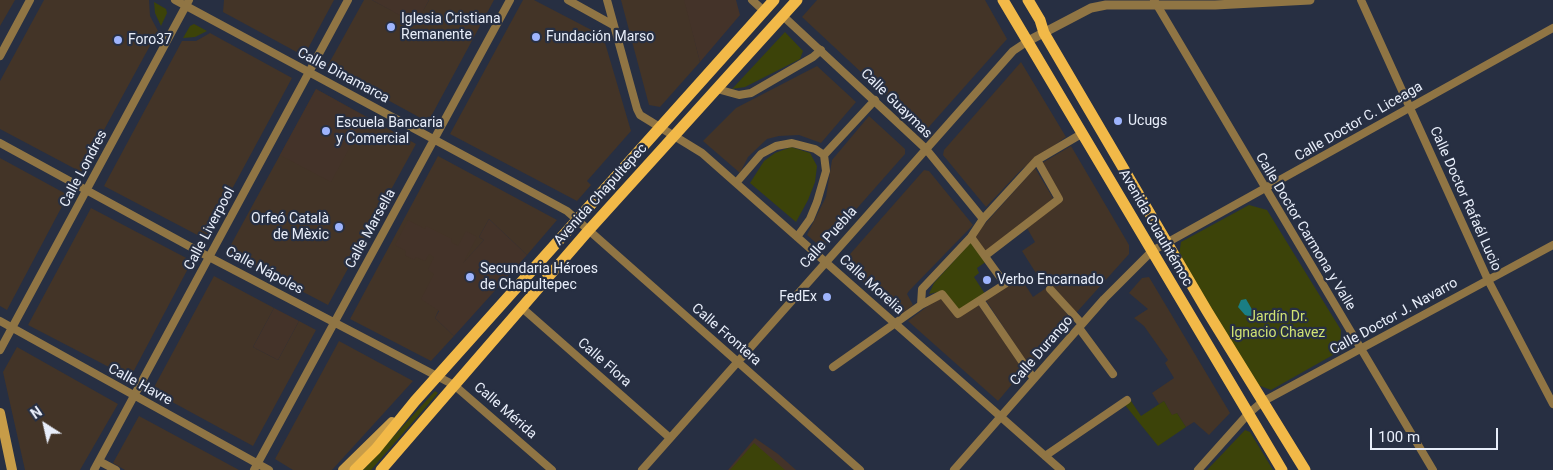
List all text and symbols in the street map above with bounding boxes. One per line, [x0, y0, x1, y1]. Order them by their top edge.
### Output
place label: Iglesia Cristiana Remanente [401, 11, 501, 44]
marker: Iglesia Cristiana Remanente [385, 21, 397, 33]
place label: Fundación Marso [546, 29, 654, 45]
marker: Fundación Marso [530, 31, 542, 43]
place label: Foro37 [128, 32, 172, 48]
marker: Foro37 [112, 34, 124, 46]
street label: Calle Dinamarca [294, 45, 392, 107]
street label: Calle Guaymas [857, 66, 935, 142]
street label: Calle Doctor C. Liceaga [1292, 79, 1426, 165]
place label: Ucugs [1128, 113, 1167, 129]
place label: Escuela Bancaria y Comercial [336, 115, 443, 148]
marker: Ucugs [1112, 115, 1124, 127]
street label: Calle Doctor Rafaél Lucio [1426, 124, 1504, 274]
marker: Escuela Bancaria y Comercial [320, 125, 332, 137]
street label: Calle Londres [57, 128, 111, 210]
street label: Avenida Chapultepec [551, 141, 651, 249]
street label: Calle Doctor Carmona y Valle [1251, 150, 1359, 314]
street label: Avenida Cuauhtémoc [1115, 166, 1195, 290]
street label: Calle Liverpool [181, 185, 239, 273]
street label: Calle Marsella [342, 186, 400, 272]
street label: Calle Puebla [797, 204, 861, 272]
place label: Orfeó Català de Mèxic [251, 211, 329, 243]
marker: Orfeó Català de Mèxic [333, 221, 345, 233]
street label: Calle Nápoles [222, 243, 306, 299]
street label: Calle Morelia [835, 252, 907, 318]
place label: Secundaria Héroes de Chapultepec [480, 261, 598, 294]
marker: Secundaria Héroes de Chapultepec [464, 271, 476, 283]
place label: Verbo Encarnado [997, 272, 1104, 288]
marker: Verbo Encarnado [981, 274, 993, 286]
street label: Calle Doctor J. Navarro [1327, 275, 1461, 359]
place label: FedEx [779, 289, 817, 305]
marker: FedEx [821, 291, 833, 303]
street label: Calle Frontera [688, 300, 764, 370]
park label: Jardín Dr. Ignacio Chavez [1231, 309, 1325, 342]
street label: Calle Durango [1007, 313, 1077, 389]
street label: Calle Flora [574, 335, 634, 391]
street label: Calle Havre [105, 361, 175, 409]
street label: Calle Mérida [470, 379, 540, 443]
north arrow [20, 400, 70, 450]
text: N [28, 403, 45, 422]
scale bar [1373, 418, 1500, 450]
text: 100 m [1378, 428, 1420, 446]

